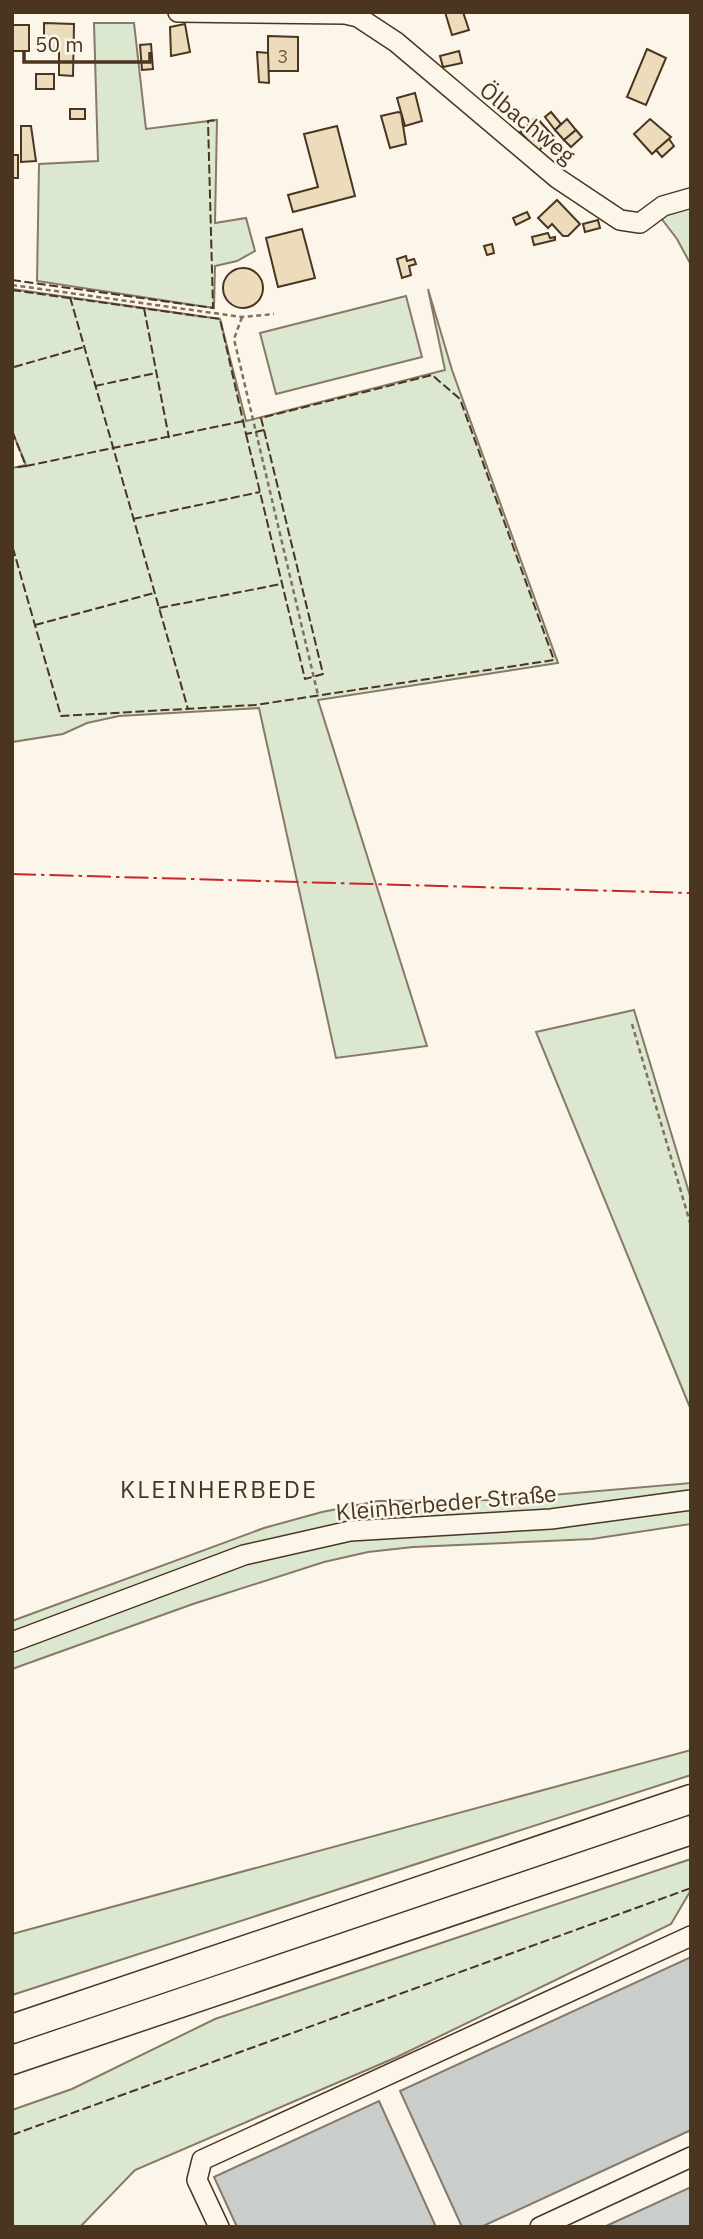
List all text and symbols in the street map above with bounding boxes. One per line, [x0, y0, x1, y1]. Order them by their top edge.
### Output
scale bar [24, 21, 150, 65]
text: 50 m [35, 30, 84, 58]
house number: 3 [277, 44, 289, 68]
street label: Ölbachweg [474, 74, 582, 170]
district label: KLEINHERBEDE [120, 1473, 318, 1505]
street label: Kleinherbeder Straße [334, 1477, 558, 1527]

